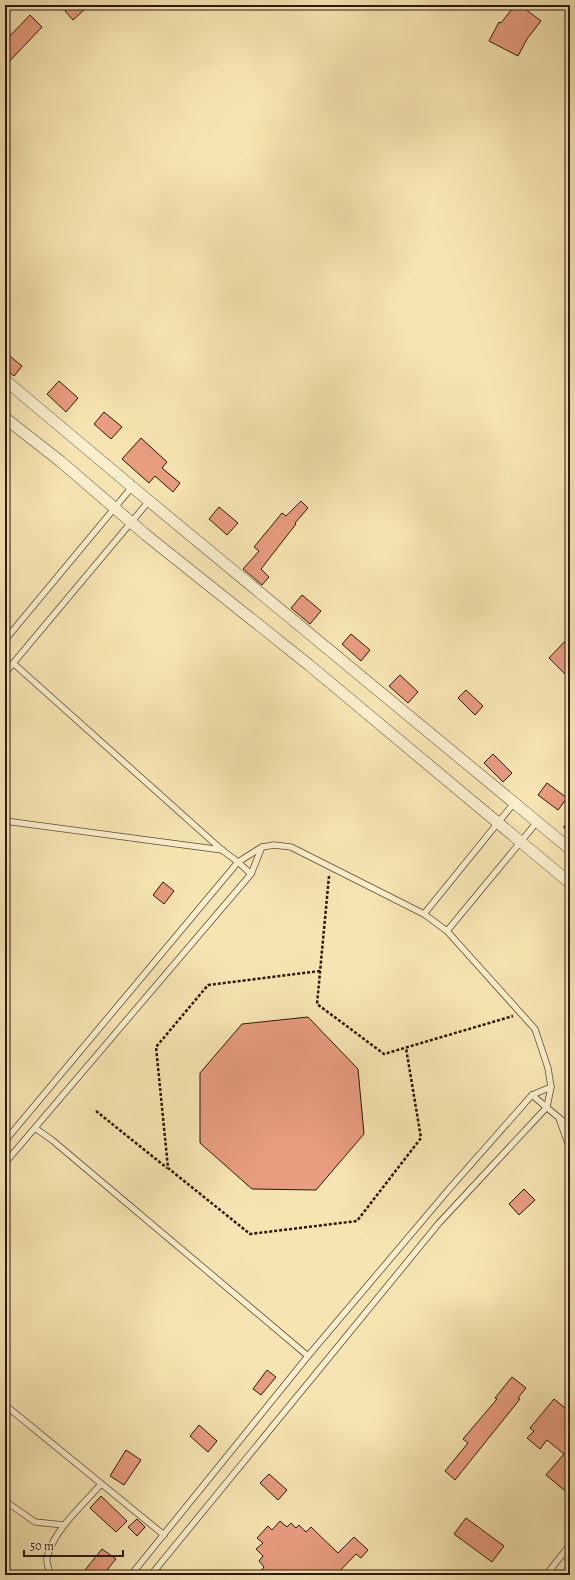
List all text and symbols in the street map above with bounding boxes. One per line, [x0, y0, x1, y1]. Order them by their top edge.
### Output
scale bar [24, 1532, 123, 1558]
text: 50 m [30, 1538, 54, 1554]

